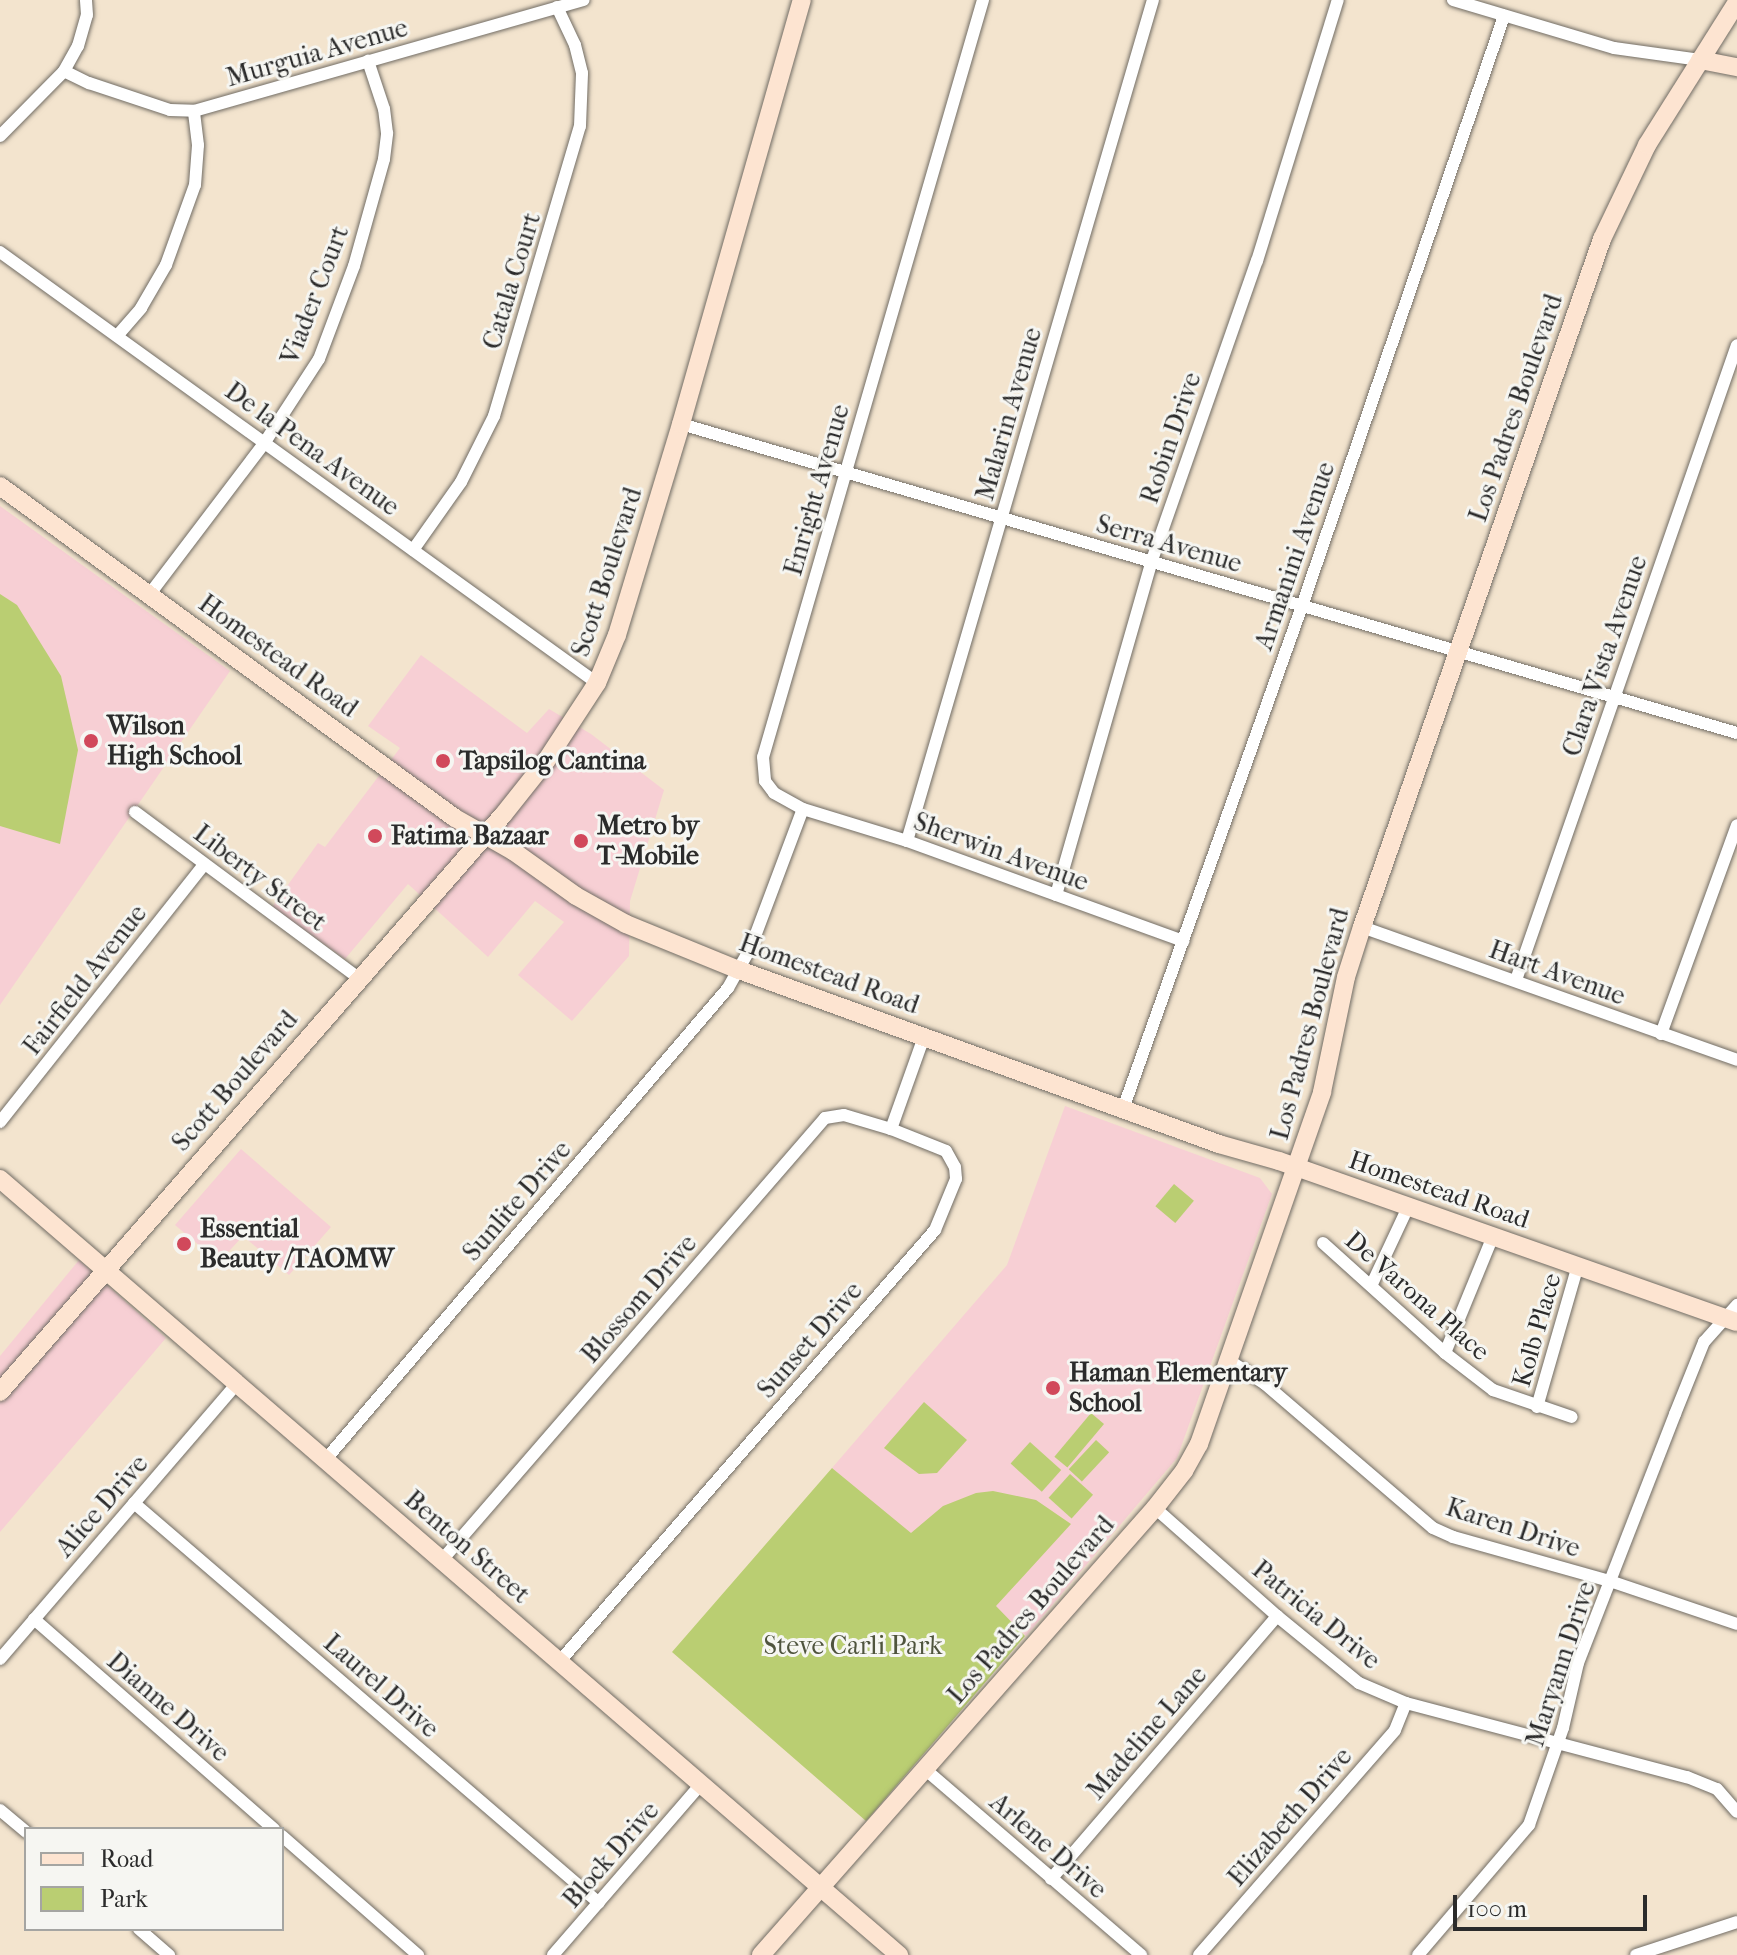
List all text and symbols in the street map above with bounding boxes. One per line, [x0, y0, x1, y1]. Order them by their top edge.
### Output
street label: Murguia Avenue [223, 12, 411, 94]
street label: Catala Court [476, 209, 548, 353]
street label: Viader Court [274, 221, 356, 369]
street label: Los Padres Boulevard [1462, 290, 1570, 526]
street label: Malarin Avenue [969, 324, 1049, 504]
street label: Robin Drive [1134, 368, 1208, 508]
street label: De la Pena Avenue [219, 375, 405, 523]
street label: Enright Avenue [778, 401, 856, 579]
street label: Armanini Avenue [1248, 458, 1342, 654]
street label: Scott Boulevard [565, 484, 649, 660]
street label: Serra Avenue [1093, 508, 1245, 580]
street label: Clara Vista Avenue [1556, 551, 1654, 761]
street label: Homestead Road [192, 588, 364, 724]
place label: Wilson High School [107, 710, 242, 772]
marker: Wilson High School [82, 732, 100, 750]
place label: Tapsilog Cantina [459, 745, 646, 777]
marker: Tapsilog Cantina [434, 752, 452, 770]
street label: Sherwin Avenue [909, 806, 1093, 898]
place label: Metro by T-Mobile [597, 810, 699, 872]
street label: Liberty Street [187, 818, 333, 938]
place label: Fatima Bazaar [391, 820, 549, 852]
marker: Fatima Bazaar [366, 827, 384, 845]
marker: Metro by T-Mobile [572, 832, 590, 850]
street label: Fairfield Avenue [17, 899, 153, 1061]
street label: Los Padres Boulevard [1264, 905, 1356, 1143]
street label: Homestead Road [735, 927, 923, 1021]
street label: Hart Avenue [1485, 934, 1629, 1012]
street label: Scott Boulevard [166, 1004, 304, 1158]
street label: Sunlite Drive [456, 1135, 578, 1267]
street label: Homestead Road [1345, 1144, 1533, 1236]
place label: Essential Beauty /TAOMW [200, 1213, 394, 1274]
street label: De Varona Place [1338, 1225, 1496, 1367]
street label: Blossom Drive [575, 1228, 703, 1370]
marker: Essential Beauty /TAOMW [175, 1235, 193, 1253]
street label: Kolb Place [1506, 1270, 1568, 1390]
street label: Sunset Drive [751, 1275, 869, 1405]
place label: Haman Elementary School [1069, 1357, 1287, 1418]
marker: Haman Elementary School [1044, 1379, 1062, 1397]
street label: Alice Drive [49, 1449, 155, 1563]
street label: Benton Street [398, 1484, 536, 1610]
street label: Karen Drive [1442, 1492, 1584, 1564]
street label: Los Padres Boulevard [941, 1510, 1121, 1710]
street label: Patricia Drive [1246, 1554, 1386, 1676]
street label: Maryann Drive [1520, 1578, 1602, 1750]
street label: Laurel Drive [317, 1628, 445, 1744]
park label: Steve Carli Park [764, 1630, 942, 1662]
street label: Dianne Drive [101, 1646, 235, 1768]
street label: Madeline Lane [1081, 1660, 1213, 1806]
street label: Elizabeth Drive [1221, 1741, 1359, 1893]
street label: Arlene Drive [983, 1787, 1113, 1905]
street label: Block Drive [556, 1795, 666, 1915]
legend [24, 1827, 284, 1931]
text: Road [100, 1845, 153, 1873]
scale bar [1457, 1879, 1651, 1929]
text: Park [100, 1885, 148, 1913]
text: 100 m [1467, 1895, 1527, 1923]

